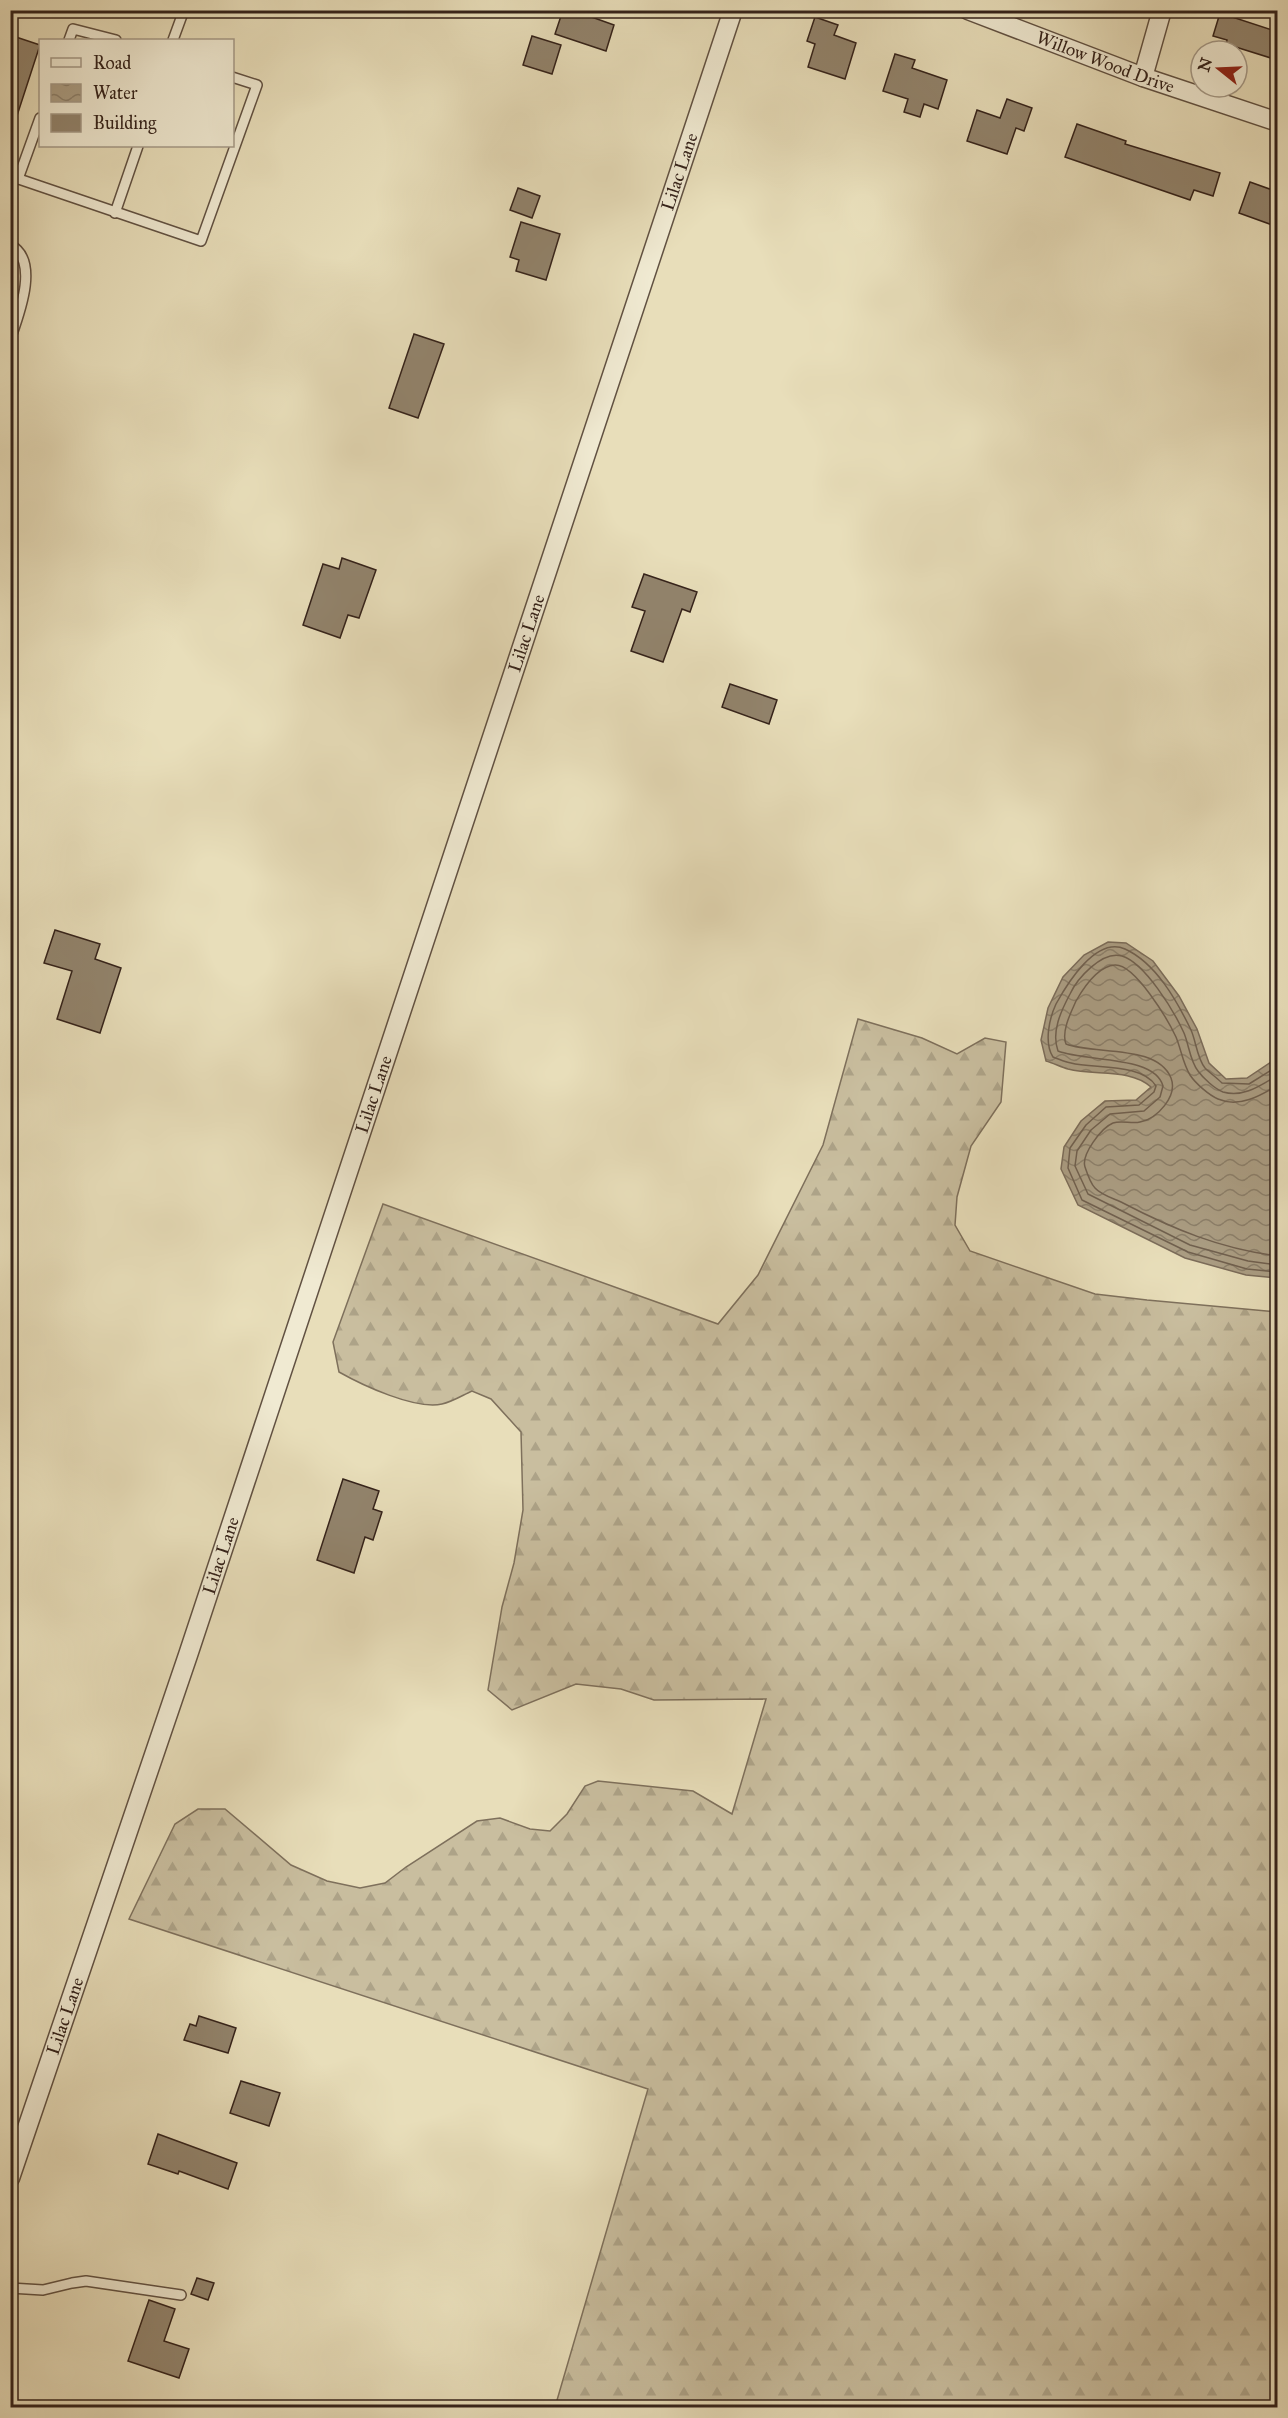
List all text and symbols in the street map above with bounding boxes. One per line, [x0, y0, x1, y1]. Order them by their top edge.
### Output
street label: Willow Wood Drive [1033, 26, 1177, 98]
legend [39, 39, 234, 147]
north arrow [1189, 39, 1249, 99]
text: Road [93, 52, 131, 74]
text: N [1194, 55, 1216, 74]
text: Water [93, 82, 138, 104]
text: Building [93, 112, 157, 135]
street label: Lilac Lane [656, 130, 702, 213]
street label: Lilac Lane [503, 591, 550, 675]
street label: Lilac Lane [351, 1053, 397, 1136]
street label: Lilac Lane [198, 1514, 244, 1597]
street label: Lilac Lane [42, 1975, 88, 2058]

